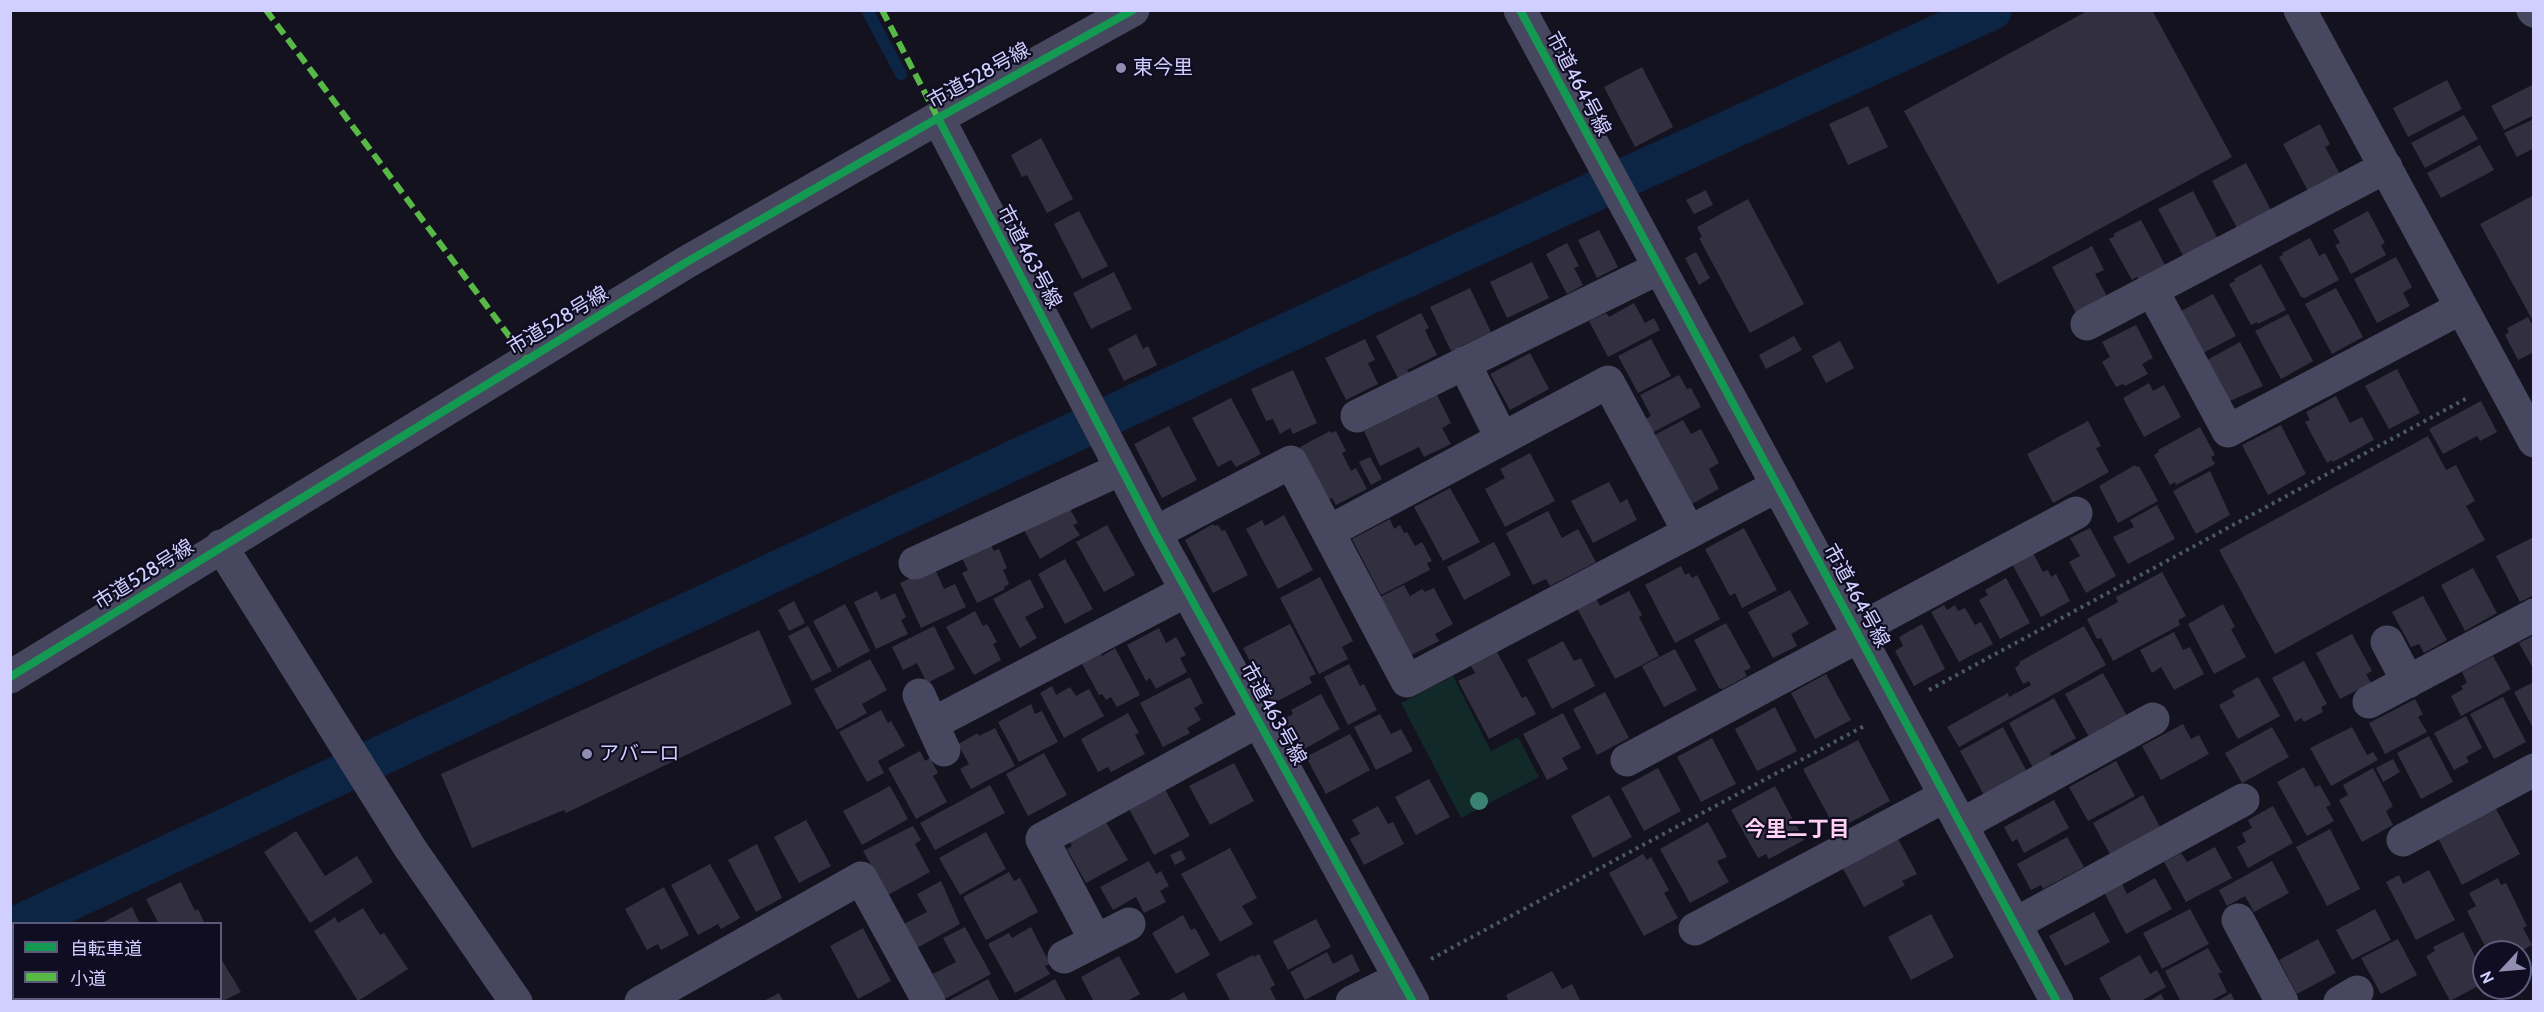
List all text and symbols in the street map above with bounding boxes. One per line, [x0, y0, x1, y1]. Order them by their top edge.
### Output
street label: 市道464号線 [1541, 28, 1615, 140]
street label: 市道528号線 [924, 38, 1034, 114]
place label: 東今里 [1133, 56, 1193, 80]
marker: 東今里 [1114, 61, 1128, 75]
street label: 市道463号線 [992, 201, 1066, 313]
street label: 市道528号線 [503, 282, 613, 360]
street label: 市道528号線 [90, 535, 198, 615]
street label: 市道464号線 [1818, 540, 1894, 652]
street label: 市道463号線 [1235, 658, 1311, 770]
place label: アバーロ [599, 742, 679, 766]
marker: アバーロ [580, 747, 594, 761]
district label: 今里二丁目 [1745, 817, 1849, 843]
legend [12, 922, 222, 1000]
text: 自転車道 [70, 938, 142, 960]
north arrow [2472, 940, 2532, 1000]
text: 小道 [70, 968, 106, 990]
text: N [2476, 968, 2498, 986]

